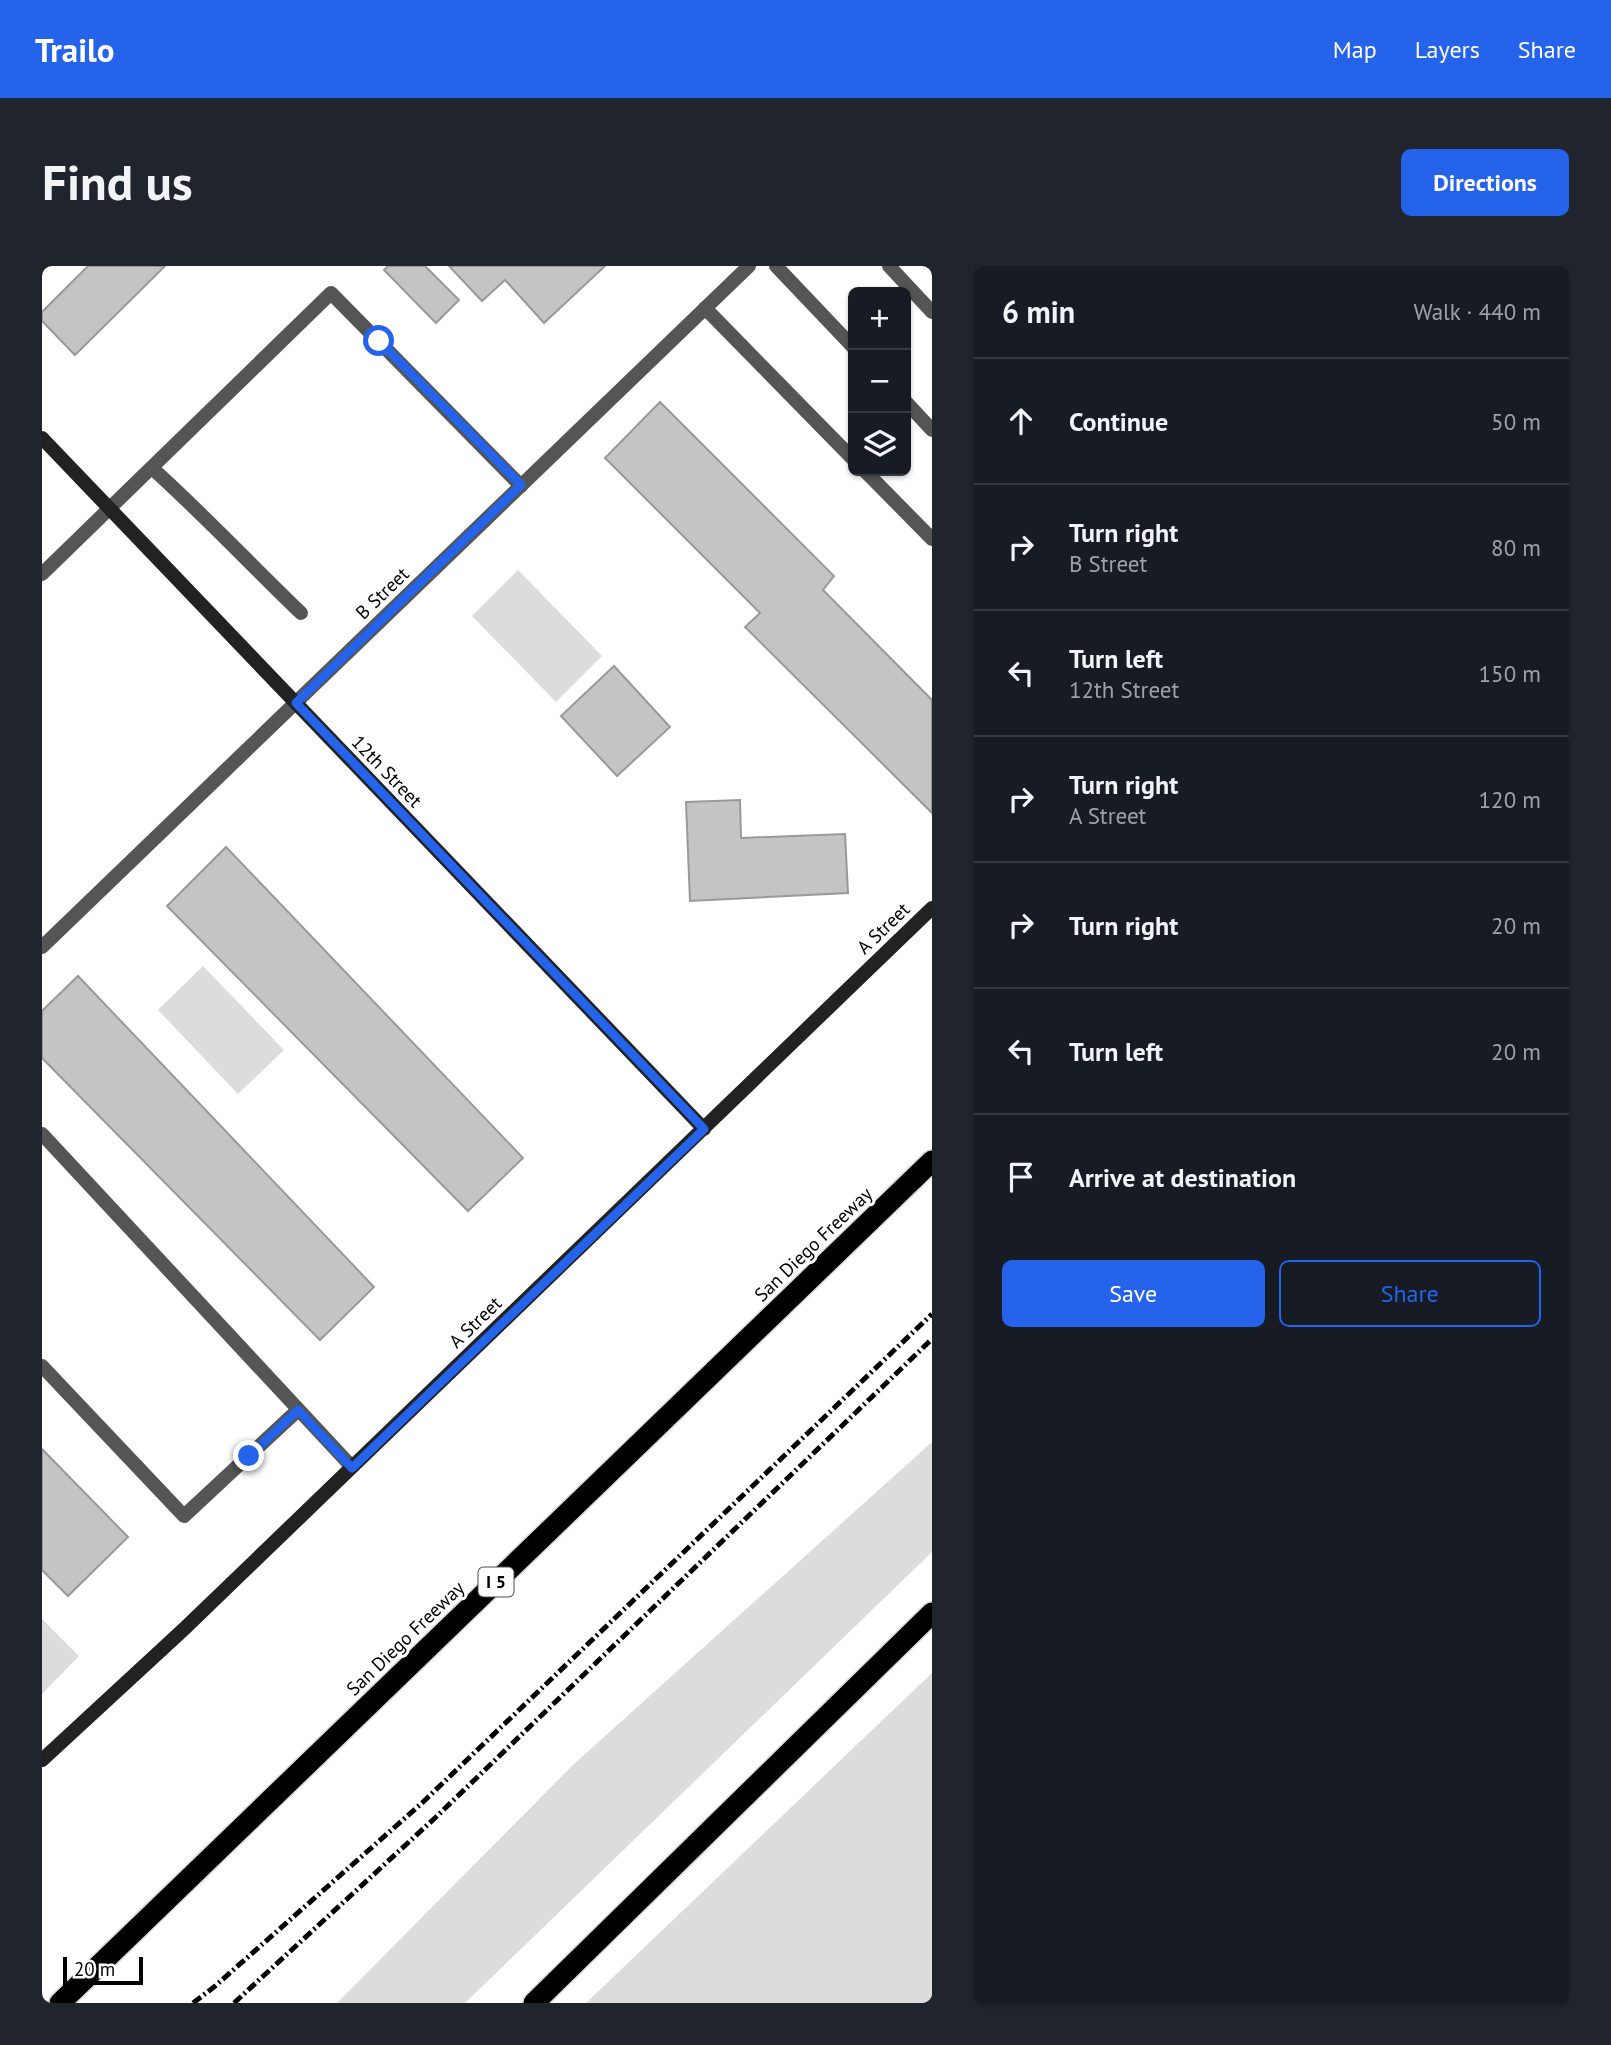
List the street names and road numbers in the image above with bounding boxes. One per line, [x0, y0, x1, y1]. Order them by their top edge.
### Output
street label: B Street [350, 562, 414, 624]
street label: 12th Street [347, 730, 428, 813]
street label: A Street [852, 897, 915, 959]
street label: San Diego Freeway [749, 1181, 877, 1306]
street label: A Street [444, 1291, 507, 1353]
road number: I 5 [478, 1568, 514, 1596]
street label: San Diego Freeway [341, 1575, 469, 1700]

